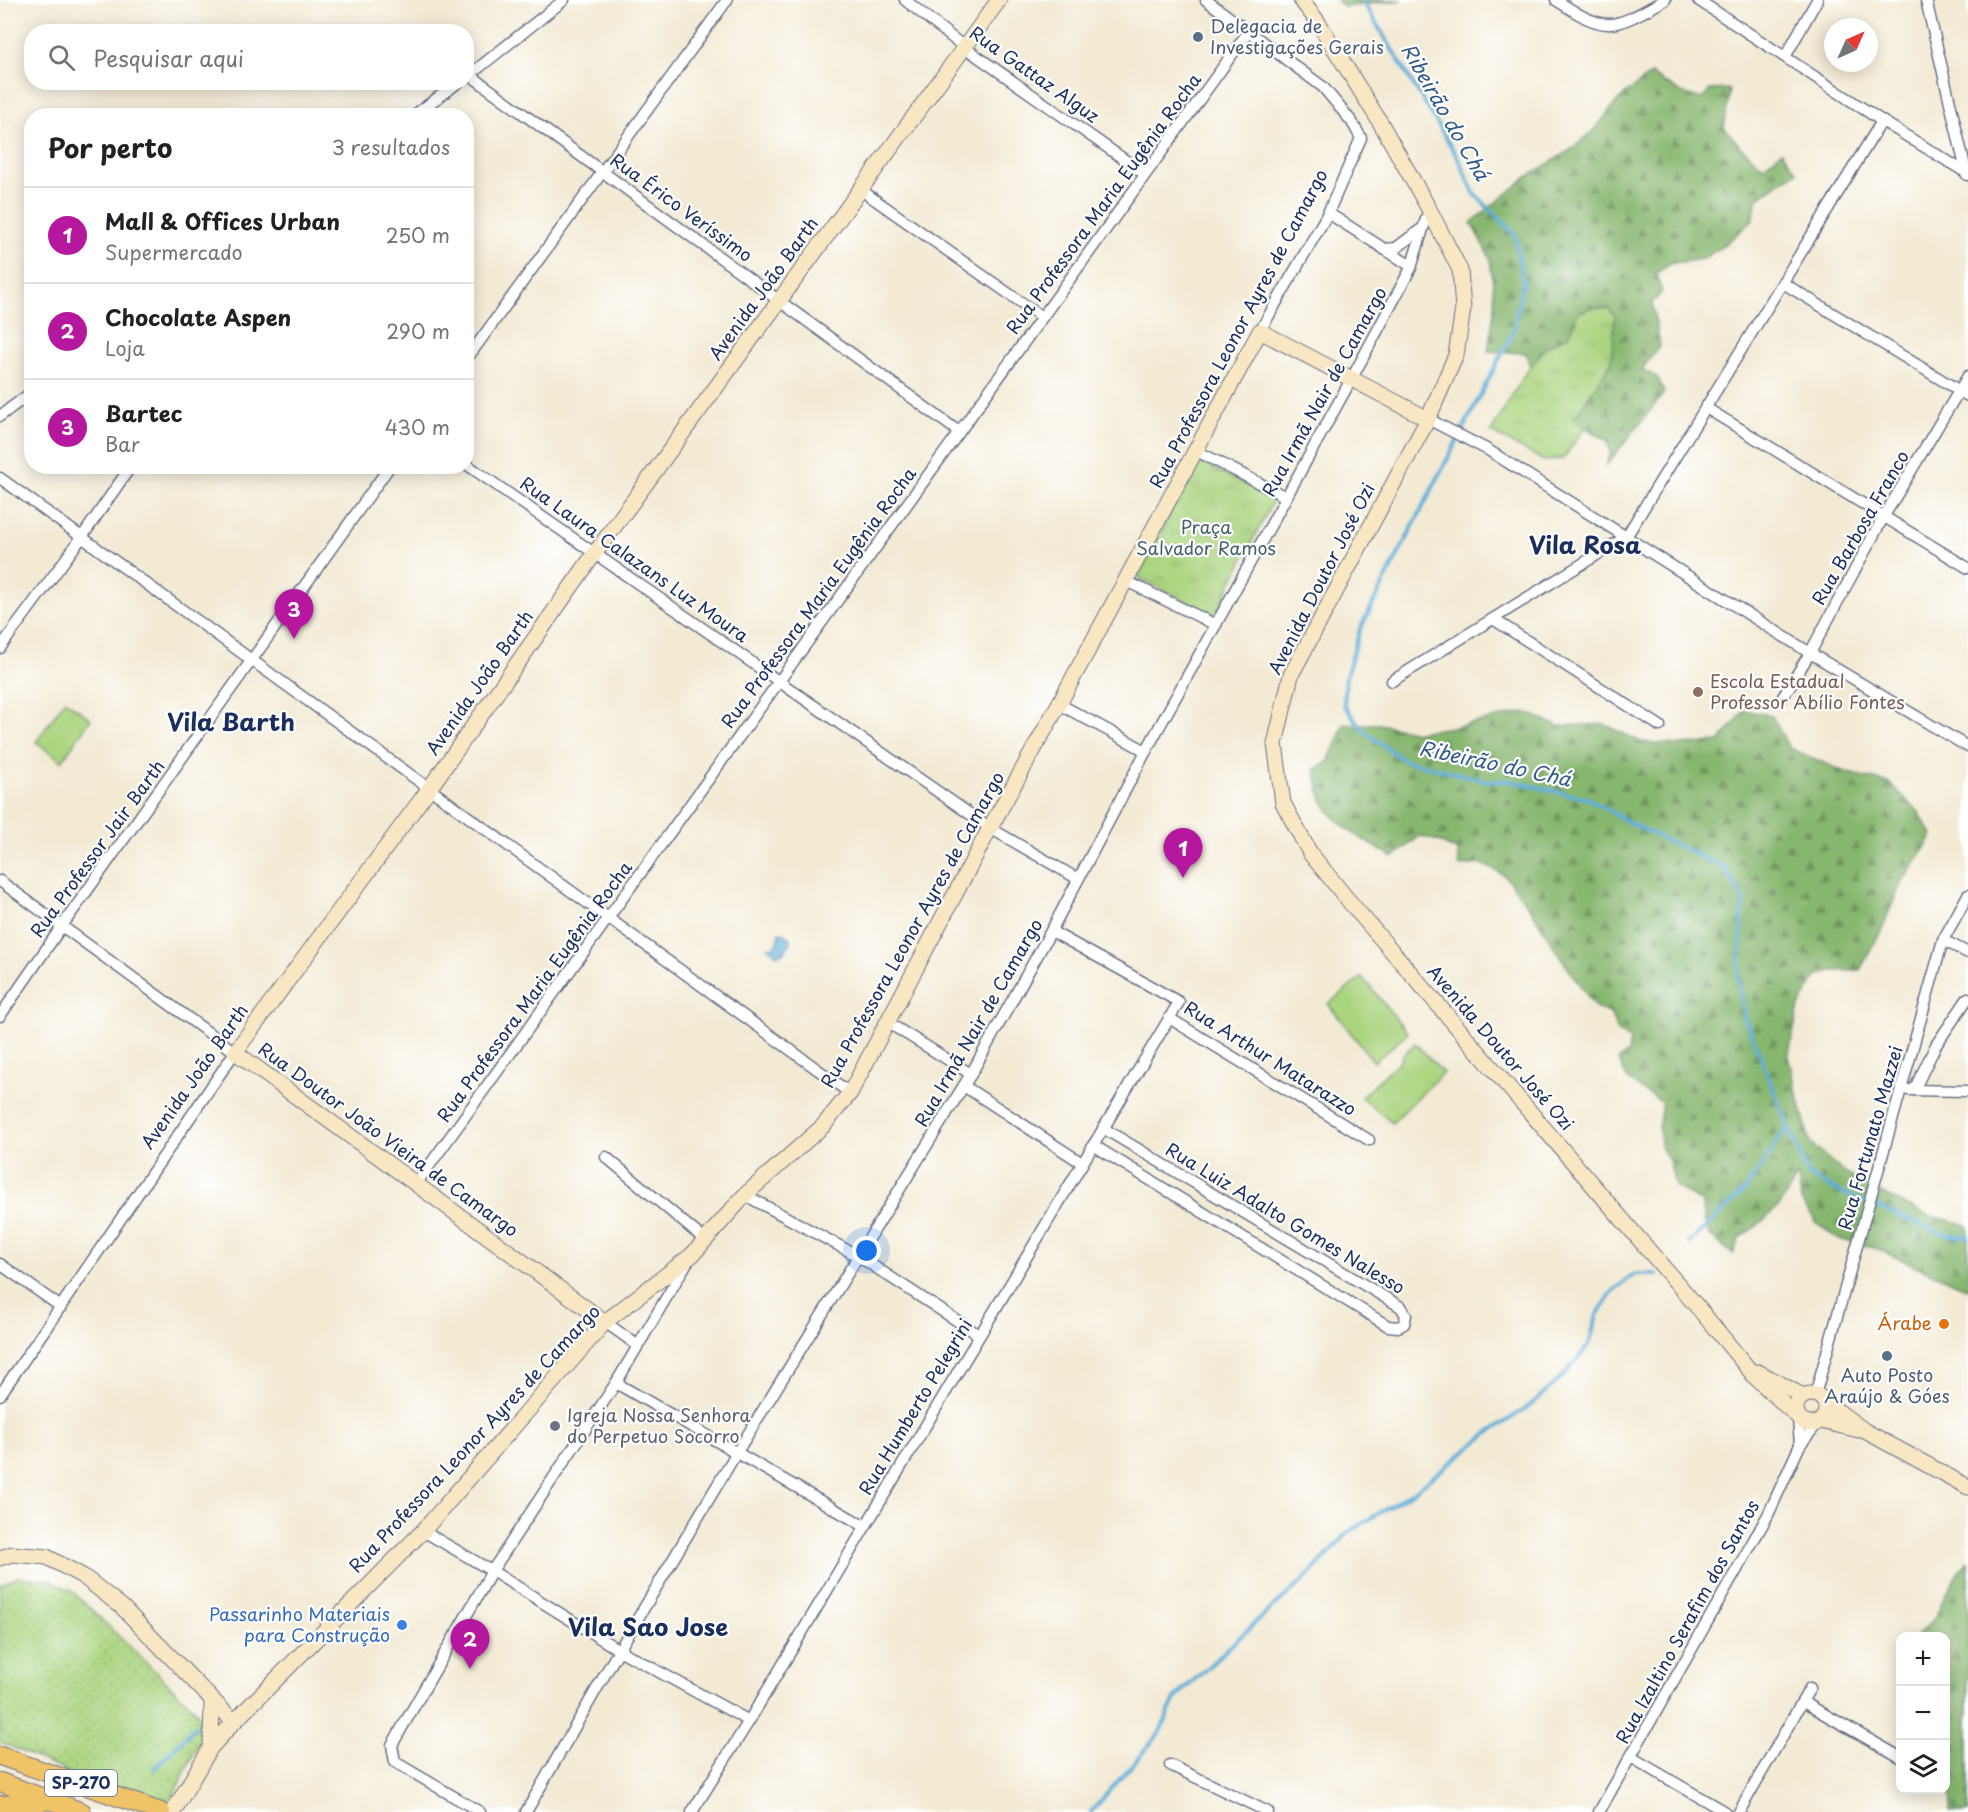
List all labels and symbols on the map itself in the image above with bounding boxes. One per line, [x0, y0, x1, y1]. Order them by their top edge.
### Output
place label: Delegacia de Investigações Gerais [1210, 12, 1384, 60]
north arrow [1824, 18, 1878, 72]
street label: Rua Gattaz Alguz [965, 19, 1105, 129]
marker: Delegacia de Investigações Gerais [1191, 30, 1205, 44]
water label: Ribeirão do Chá [1394, 37, 1498, 186]
street label: Rua Professora Maria Eugênia Rocha [999, 66, 1207, 339]
street label: Rua Érico Veríssimo [605, 146, 759, 268]
street label: Rua Professora Leonor Ayres de Camargo [1142, 164, 1334, 493]
street label: Avenida João Barth [702, 211, 824, 365]
street label: Rua Irmã Nair de Camargo [1255, 281, 1393, 501]
street label: Rua Barbosa Franco [1804, 445, 1915, 610]
street label: Rua Professora Maria Eugênia Rocha [714, 460, 922, 733]
street label: Rua Laura Calazans Luz Moura [515, 469, 755, 648]
street label: Avenida Doutor José Ozi [1261, 478, 1381, 679]
park label: Praça Salvador Ramos [1136, 513, 1276, 561]
district label: Vila Rosa [1529, 526, 1642, 562]
pin: 3 [274, 590, 314, 639]
street label: Avenida João Barth [419, 604, 539, 760]
place label: Escola Estadual Professor Abílio Fontes [1710, 667, 1905, 715]
marker: Escola Estadual Professor Abílio Fontes [1691, 685, 1705, 699]
district label: Vila Barth [167, 703, 295, 739]
water label: Ribeirão do Chá [1417, 732, 1574, 794]
street label: Rua Professor Jair Barth [23, 754, 171, 943]
street label: Rua Professora Leonor Ayres de Camargo [813, 766, 1010, 1092]
pin: 1 [1164, 828, 1202, 878]
street label: Rua Professora Maria Eugênia Rocha [430, 854, 638, 1127]
street label: Rua Irmã Nair de Camargo [907, 913, 1048, 1131]
street label: Avenida Doutor José Ozi [1421, 958, 1581, 1136]
street label: Rua Arthur Matarazzo [1179, 994, 1362, 1122]
street label: Avenida João Barth [134, 998, 254, 1154]
street label: Rua Doutor João Vieira de Camargo [253, 1035, 525, 1243]
street label: Rua Fortunato Mazzei [1830, 1042, 1909, 1233]
street label: Rua Luiz Adalto Gomes Nalesso [1161, 1135, 1411, 1300]
your location [852, 1236, 881, 1265]
street label: Rua Professora Leonor Ayres de Camargo [342, 1298, 606, 1578]
place label: Árabe [1878, 1309, 1932, 1336]
street label: Rua Humberto Pelegrini [851, 1313, 978, 1500]
marker: Árabe [1937, 1317, 1951, 1331]
marker: Auto Posto Araújo & Góes [1880, 1349, 1894, 1363]
place label: Auto Posto Araújo & Góes [1824, 1361, 1950, 1409]
place label: Igreja Nossa Senhora do Perpetuo Socorro [567, 1401, 751, 1449]
marker: Igreja Nossa Senhora do Perpetuo Socorro [548, 1419, 562, 1433]
street label: Rua Izaltino Serafim dos Santos [1608, 1494, 1765, 1748]
place label: Passarinho Materiais para Construção [209, 1600, 390, 1648]
district label: Vila Sao Jose [568, 1608, 728, 1644]
marker: Passarinho Materiais para Construção [395, 1618, 409, 1632]
pin: 2 [450, 1620, 490, 1669]
road number: SP-270 [45, 1770, 117, 1796]

